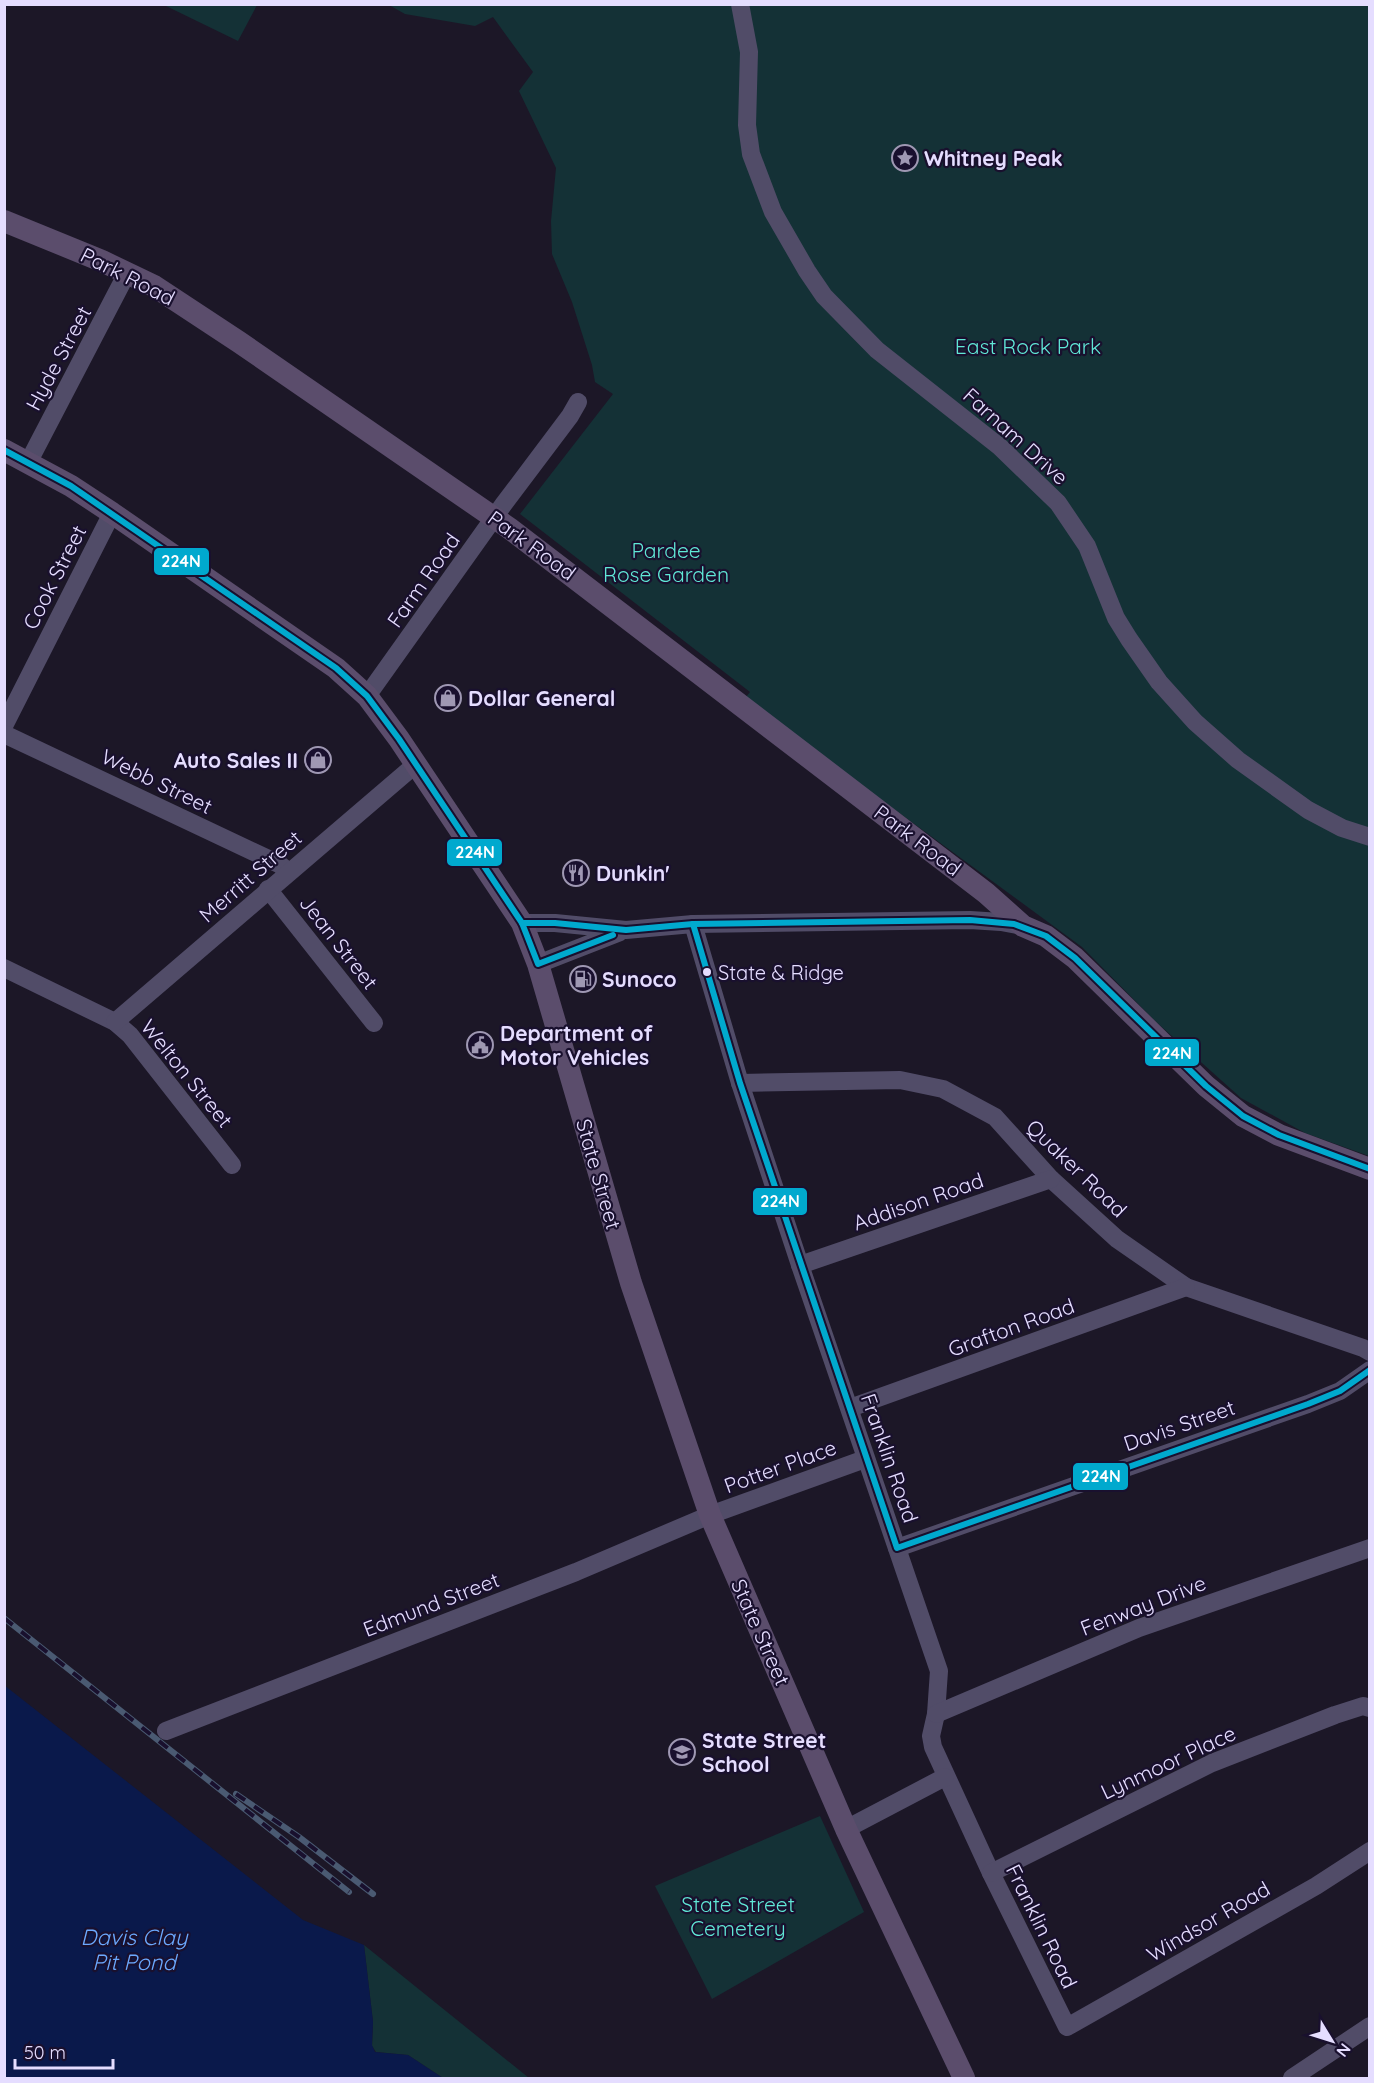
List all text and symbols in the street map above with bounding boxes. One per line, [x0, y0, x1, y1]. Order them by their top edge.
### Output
place icon: Whitney Peak [890, 143, 920, 173]
place label: Whitney Peak [924, 145, 1063, 171]
street label: Park Road [77, 241, 179, 311]
street label: Hyde Street [20, 301, 96, 415]
park label: East Rock Park [955, 333, 1101, 359]
street label: Farnam Drive [958, 382, 1074, 490]
street label: Park Road [483, 504, 581, 586]
street label: Cook Street [17, 521, 91, 633]
street label: Farm Road [381, 528, 465, 632]
park label: Pardee Rose Garden [603, 537, 729, 587]
line badge: 224N [153, 547, 210, 576]
text: 224N [161, 551, 201, 571]
shop icon: Dollar General [433, 683, 463, 713]
place label: Dollar General [468, 685, 615, 711]
street label: Webb Street [97, 743, 217, 819]
shop icon: Auto Sales II [303, 745, 333, 775]
place label: Auto Sales II [174, 747, 298, 773]
street label: Park Road [869, 799, 967, 881]
street label: Merritt Street [193, 824, 307, 928]
line badge: 224N [446, 838, 503, 867]
text: 224N [455, 842, 495, 862]
restaurant icon: Dunkin' [561, 858, 591, 888]
place label: Dunkin' [596, 860, 670, 886]
street label: Jean Street [294, 890, 384, 994]
place label: State & Ridge [718, 960, 844, 985]
fuel station icon: Sunoco [568, 964, 598, 994]
place label: Sunoco [602, 966, 677, 992]
marker: State & Ridge [701, 966, 713, 978]
street label: Welton Street [135, 1014, 239, 1132]
place label: Department of Motor Vehicles [500, 1020, 653, 1070]
public building icon: Department of Motor Vehicles [465, 1030, 495, 1060]
line badge: 224N [1144, 1038, 1200, 1067]
text: 224N [1152, 1043, 1192, 1063]
street label: Quaker Road [1021, 1114, 1133, 1222]
street label: State Street [571, 1116, 627, 1232]
street label: Addison Road [849, 1167, 987, 1235]
line badge: 224N [752, 1187, 808, 1216]
text: 224N [760, 1191, 800, 1211]
street label: Grafton Road [944, 1292, 1078, 1362]
street label: Franklin Road [856, 1390, 924, 1526]
street label: Davis Street [1120, 1394, 1238, 1456]
street label: Potter Place [720, 1434, 840, 1498]
line badge: 224N [1072, 1462, 1129, 1491]
text: 224N [1081, 1466, 1121, 1486]
street label: Edmund Street [359, 1566, 503, 1642]
street label: Fenway Drive [1077, 1569, 1209, 1641]
street label: State Street [726, 1575, 796, 1689]
street label: Lynmoor Place [1096, 1719, 1240, 1805]
place label: State Street School [702, 1727, 826, 1777]
school or university icon: State Street School [667, 1737, 697, 1767]
street label: Franklin Road [1001, 1860, 1083, 1992]
street label: Windsor Road [1142, 1875, 1274, 1967]
park label: State Street Cemetery [681, 1891, 795, 1941]
water label: Davis Clay Pit Pond [81, 1923, 189, 1976]
north arrow [1302, 2011, 1362, 2071]
scale bar [15, 2032, 112, 2070]
text: N [1332, 2039, 1355, 2061]
text: 50 m [24, 2041, 66, 2064]

